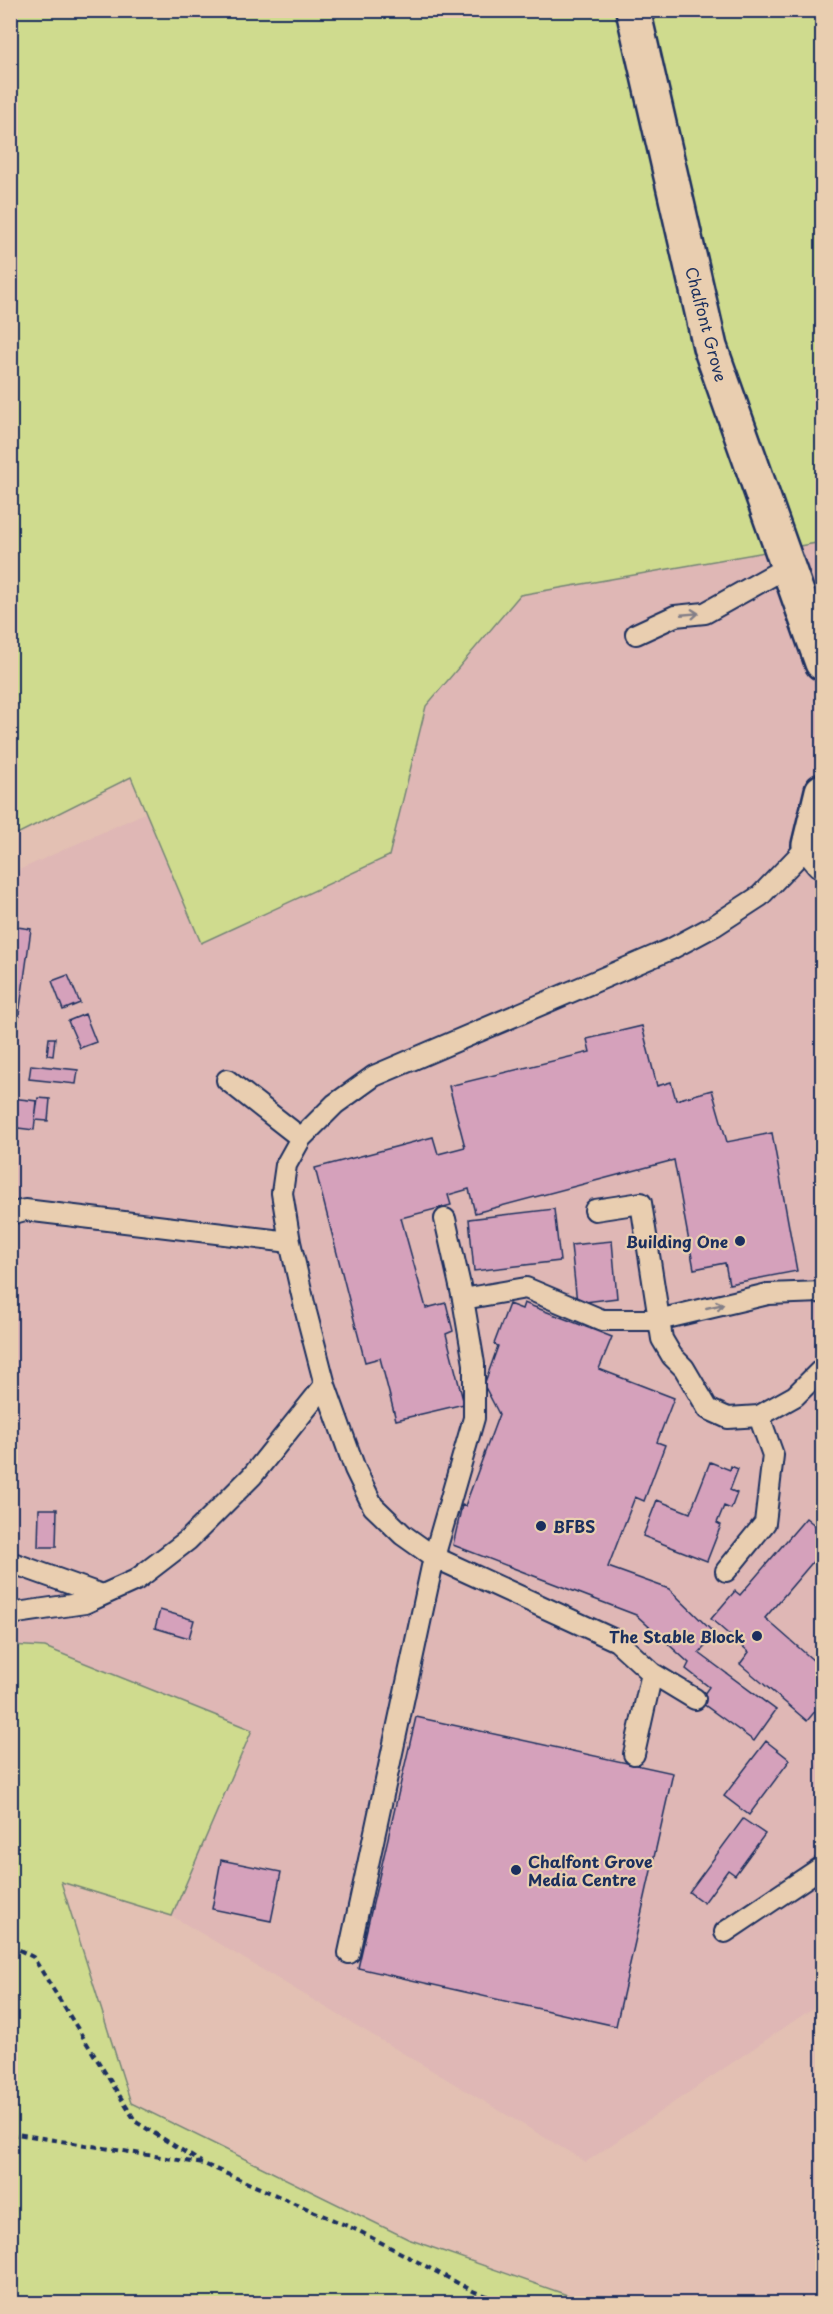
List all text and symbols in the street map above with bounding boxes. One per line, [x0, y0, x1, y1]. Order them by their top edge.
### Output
street label: Chalfont Grove [680, 264, 734, 384]
one-way arrow [680, 608, 700, 619]
place label: Building One [626, 1229, 728, 1253]
marker: Building One [733, 1234, 747, 1248]
one-way arrow [706, 1300, 725, 1312]
place label: BFBS [553, 1514, 595, 1538]
marker: BFBS [534, 1519, 548, 1533]
place label: The Stable Block [609, 1624, 745, 1648]
marker: The Stable Block [750, 1629, 764, 1643]
place label: Chalfont Grove Media Centre [528, 1849, 653, 1891]
marker: Chalfont Grove Media Centre [509, 1863, 523, 1877]

